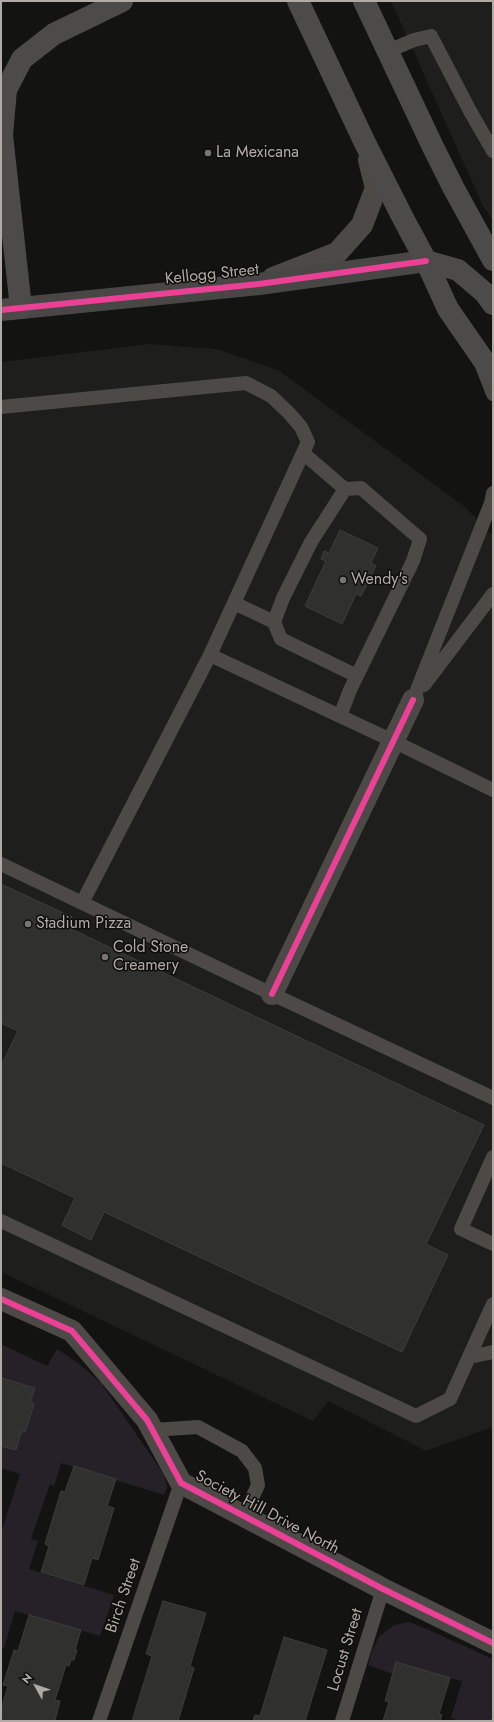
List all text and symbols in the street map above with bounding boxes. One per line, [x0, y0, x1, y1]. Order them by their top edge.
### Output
place label: La Mexicana [216, 143, 299, 163]
marker: La Mexicana [203, 148, 213, 158]
street label: Kellogg Street [164, 261, 260, 289]
place label: Wendy's [351, 570, 408, 590]
marker: Wendy's [338, 575, 348, 585]
place label: Stadium Pizza [36, 914, 131, 934]
marker: Stadium Pizza [23, 919, 33, 929]
place label: Cold Stone Creamery [113, 938, 188, 976]
marker: Cold Stone Creamery [100, 952, 110, 962]
street label: Society Hill Drive North [192, 1467, 342, 1559]
street label: Birch Street [102, 1556, 146, 1636]
street label: Locust Street [324, 1606, 368, 1694]
north arrow [16, 1666, 56, 1706]
text: N [18, 1670, 36, 1687]

